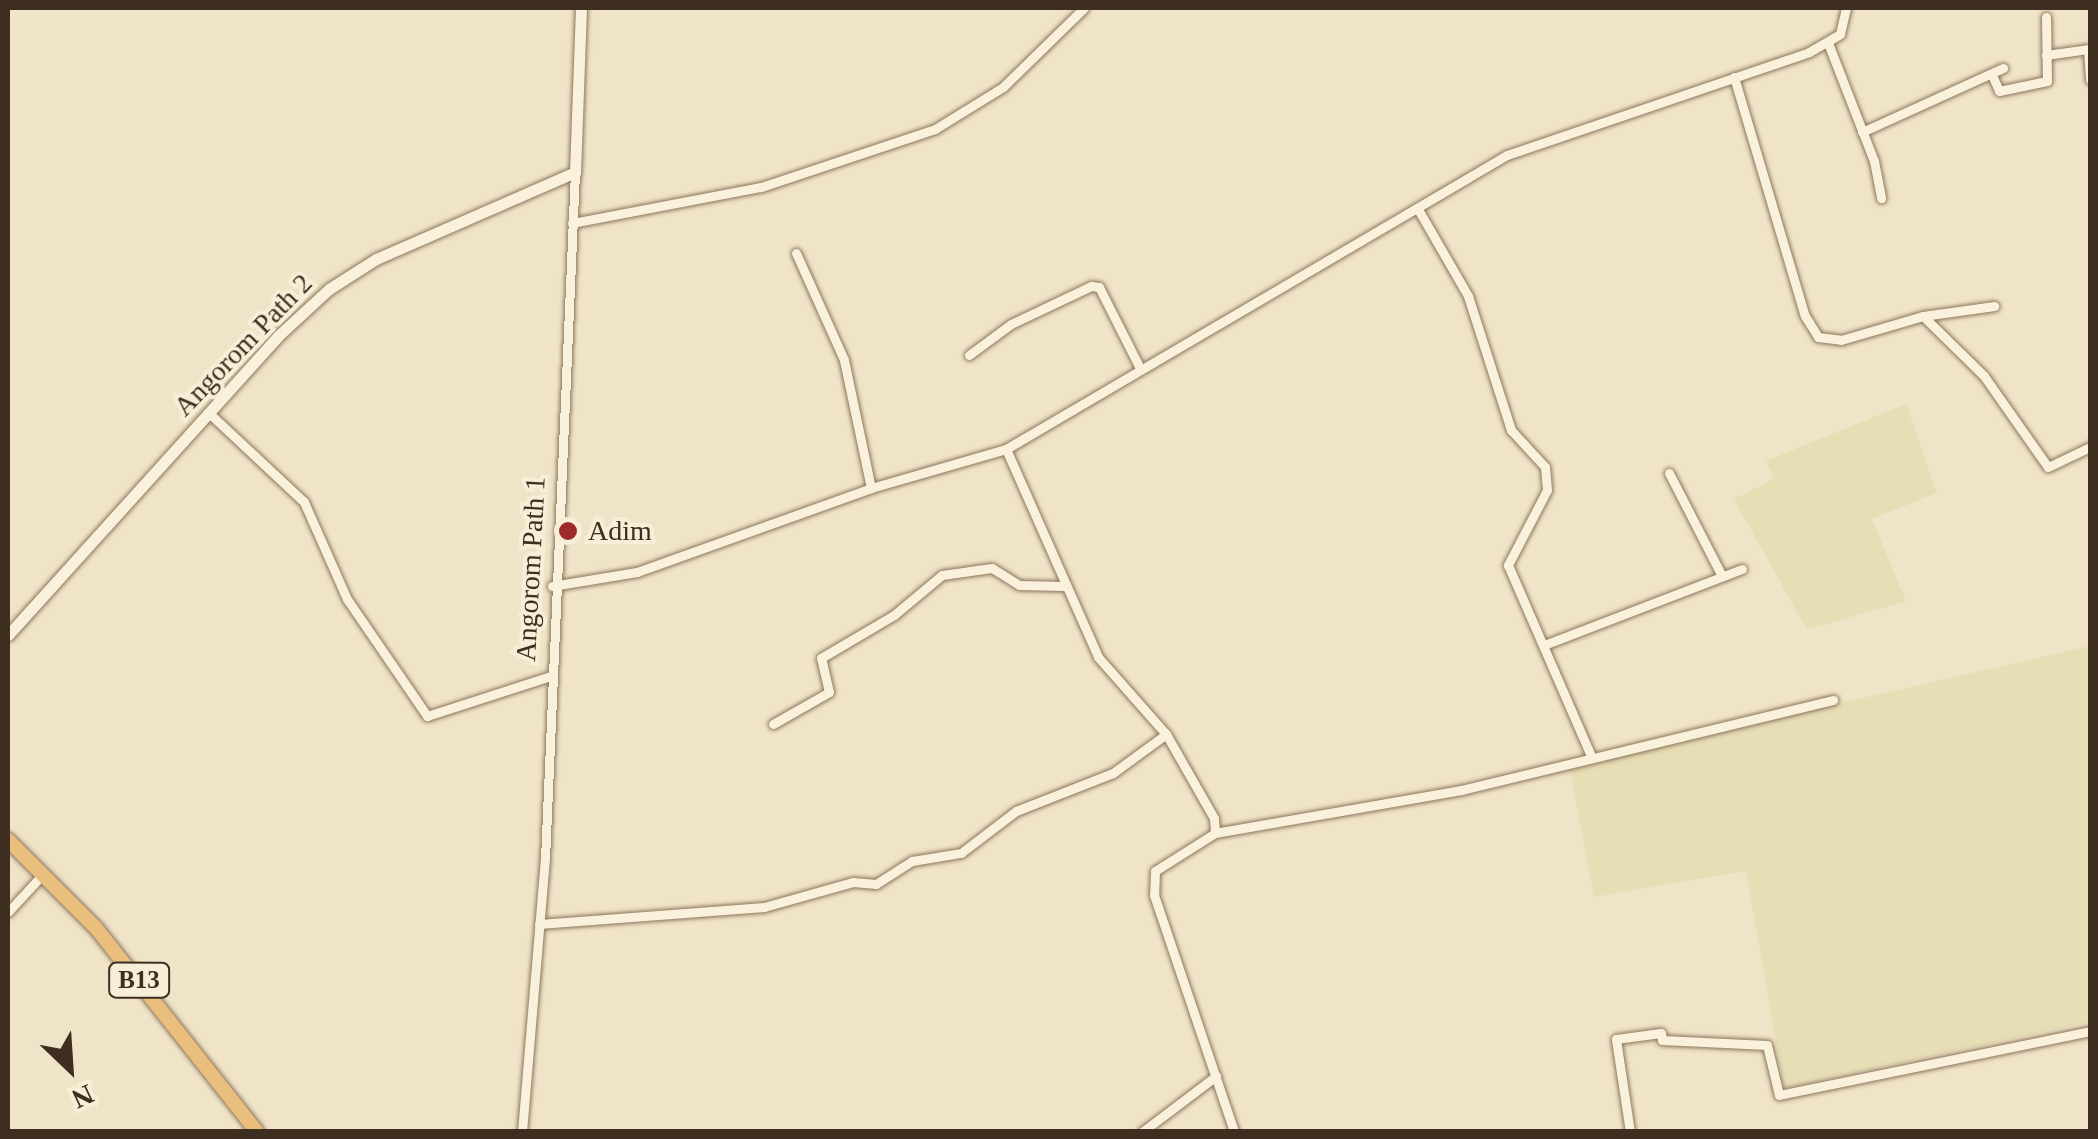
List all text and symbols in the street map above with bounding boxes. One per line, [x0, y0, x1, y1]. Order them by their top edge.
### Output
street label: Angorom Path 2 [167, 267, 319, 423]
street label: Angorom Path 1 [509, 476, 553, 662]
place label: Adim [588, 514, 652, 548]
marker: Adim [557, 520, 579, 542]
road number: B13 [106, 960, 172, 1000]
north arrow [20, 1019, 120, 1119]
text: N [67, 1078, 99, 1115]

